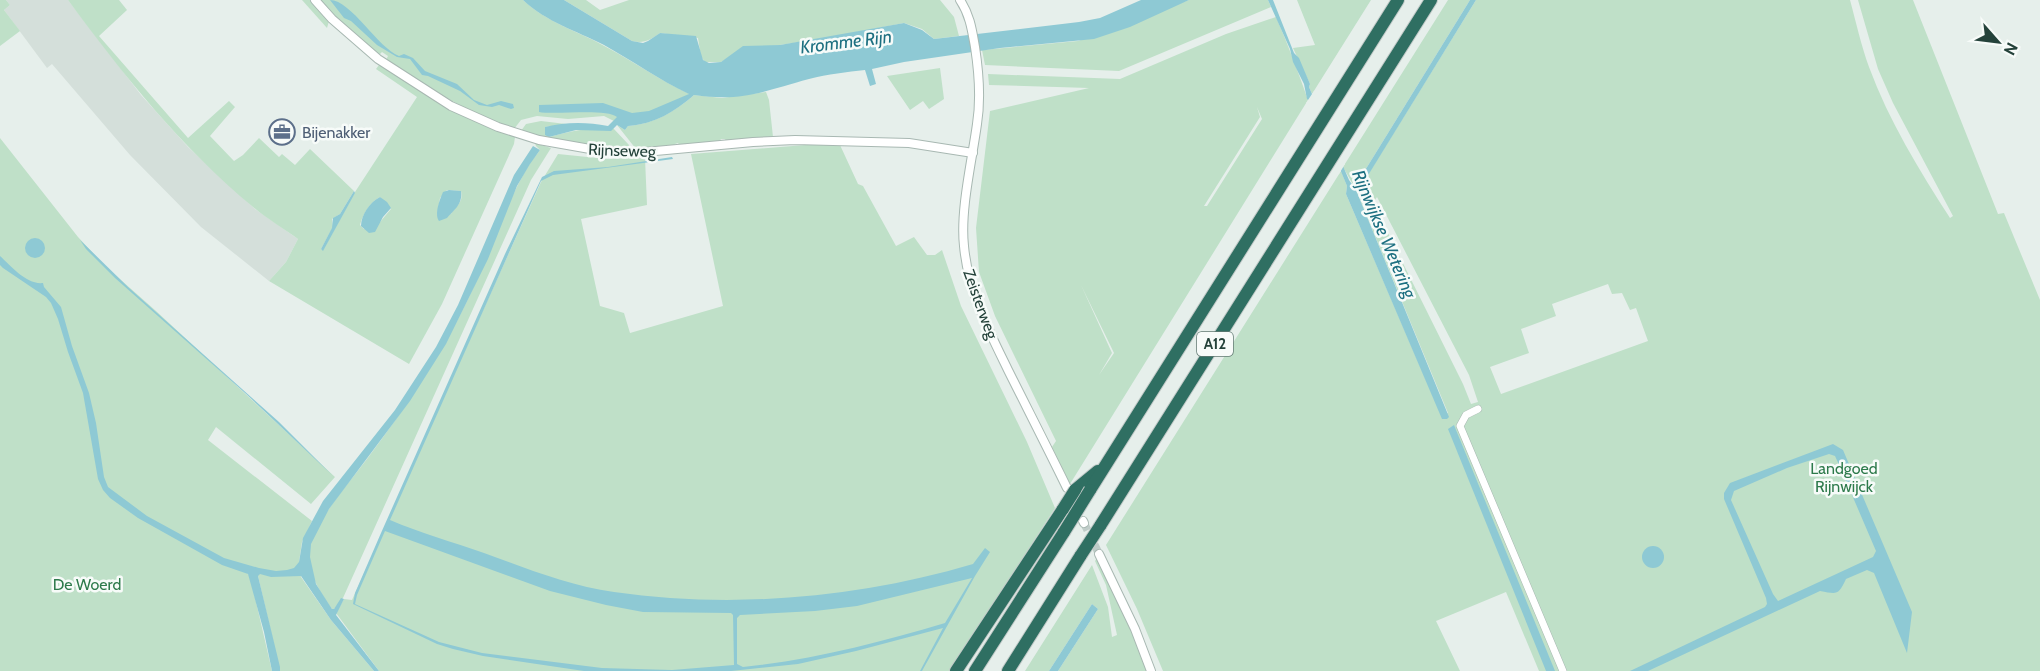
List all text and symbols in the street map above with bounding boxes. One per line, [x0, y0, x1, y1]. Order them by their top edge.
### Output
north arrow [1968, 12, 2028, 72]
water label: Kromme Rijn [799, 25, 893, 59]
text: N [2000, 39, 2022, 58]
office icon: Bijenakker [267, 117, 297, 147]
place label: Bijenakker [302, 123, 371, 142]
street label: Rijnseweg [588, 140, 657, 161]
water label: Rijnwijkse Wetering [1347, 167, 1421, 302]
street label: Zeisterweg [959, 267, 1002, 343]
road number: A12 [1197, 332, 1233, 356]
park label: Landgoed Rijnwijck [1810, 459, 1878, 496]
park label: De Woerd [53, 575, 121, 594]

